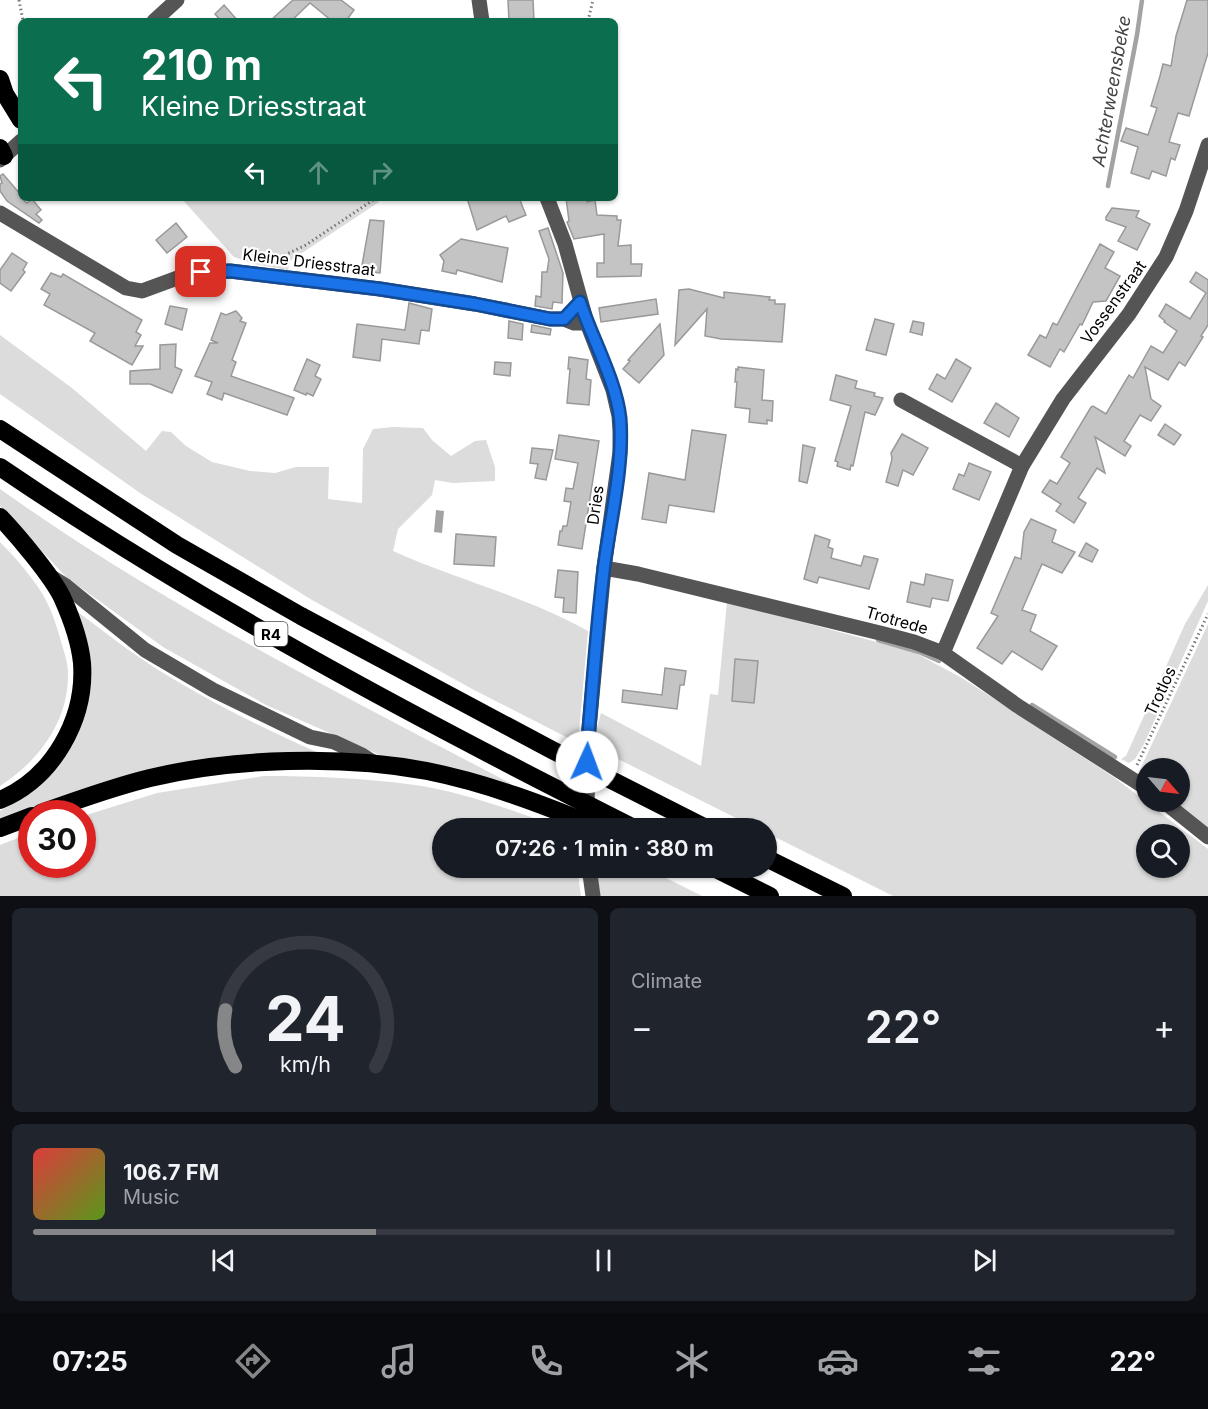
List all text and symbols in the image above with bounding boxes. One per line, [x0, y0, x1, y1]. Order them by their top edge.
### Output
water label: Achterweensbeke [1087, 14, 1135, 169]
text: 210 m [141, 39, 262, 90]
icon: left [42, 42, 120, 120]
text: Kleine Driesstraat [141, 90, 366, 123]
icon: left [239, 156, 272, 189]
icon: ahead [302, 156, 335, 189]
icon: right [365, 156, 398, 189]
street label: Kleine Driesstraat [242, 244, 376, 280]
pin [175, 246, 226, 297]
icon: arrive [184, 255, 217, 288]
street label: Vossenstraat [1076, 256, 1150, 348]
street label: Dries [582, 484, 608, 526]
street label: Trotrede [863, 602, 931, 638]
road number: R4 [254, 622, 288, 646]
street label: Trotlos [1140, 663, 1180, 719]
position arrow [555, 730, 619, 794]
north arrow [1136, 758, 1190, 812]
map controls [1136, 758, 1190, 878]
speed limit sign: 30 [18, 800, 96, 878]
button: search [1136, 824, 1190, 878]
text: 07:26 · 1 min · 380 m [495, 835, 714, 861]
text: Climate [631, 969, 702, 993]
text: 24 [265, 981, 345, 1056]
text: 22° [865, 999, 941, 1054]
text: − [631, 1007, 653, 1047]
text: + [1153, 1007, 1175, 1047]
text: km/h [280, 1051, 330, 1077]
text: 106.7 FM [123, 1159, 219, 1185]
text: Music [123, 1185, 180, 1209]
icon: previous [207, 1244, 240, 1277]
icon: pause [587, 1244, 620, 1277]
icon: next [968, 1244, 1001, 1277]
icon: directions [232, 1340, 274, 1382]
icon: music [378, 1340, 420, 1382]
icon: phone [525, 1340, 567, 1382]
icon: climate [671, 1340, 713, 1382]
icon: car [817, 1340, 859, 1382]
icon: filters [963, 1340, 1005, 1382]
text: 07:25 [52, 1345, 128, 1378]
text: 22° [1109, 1345, 1156, 1378]

